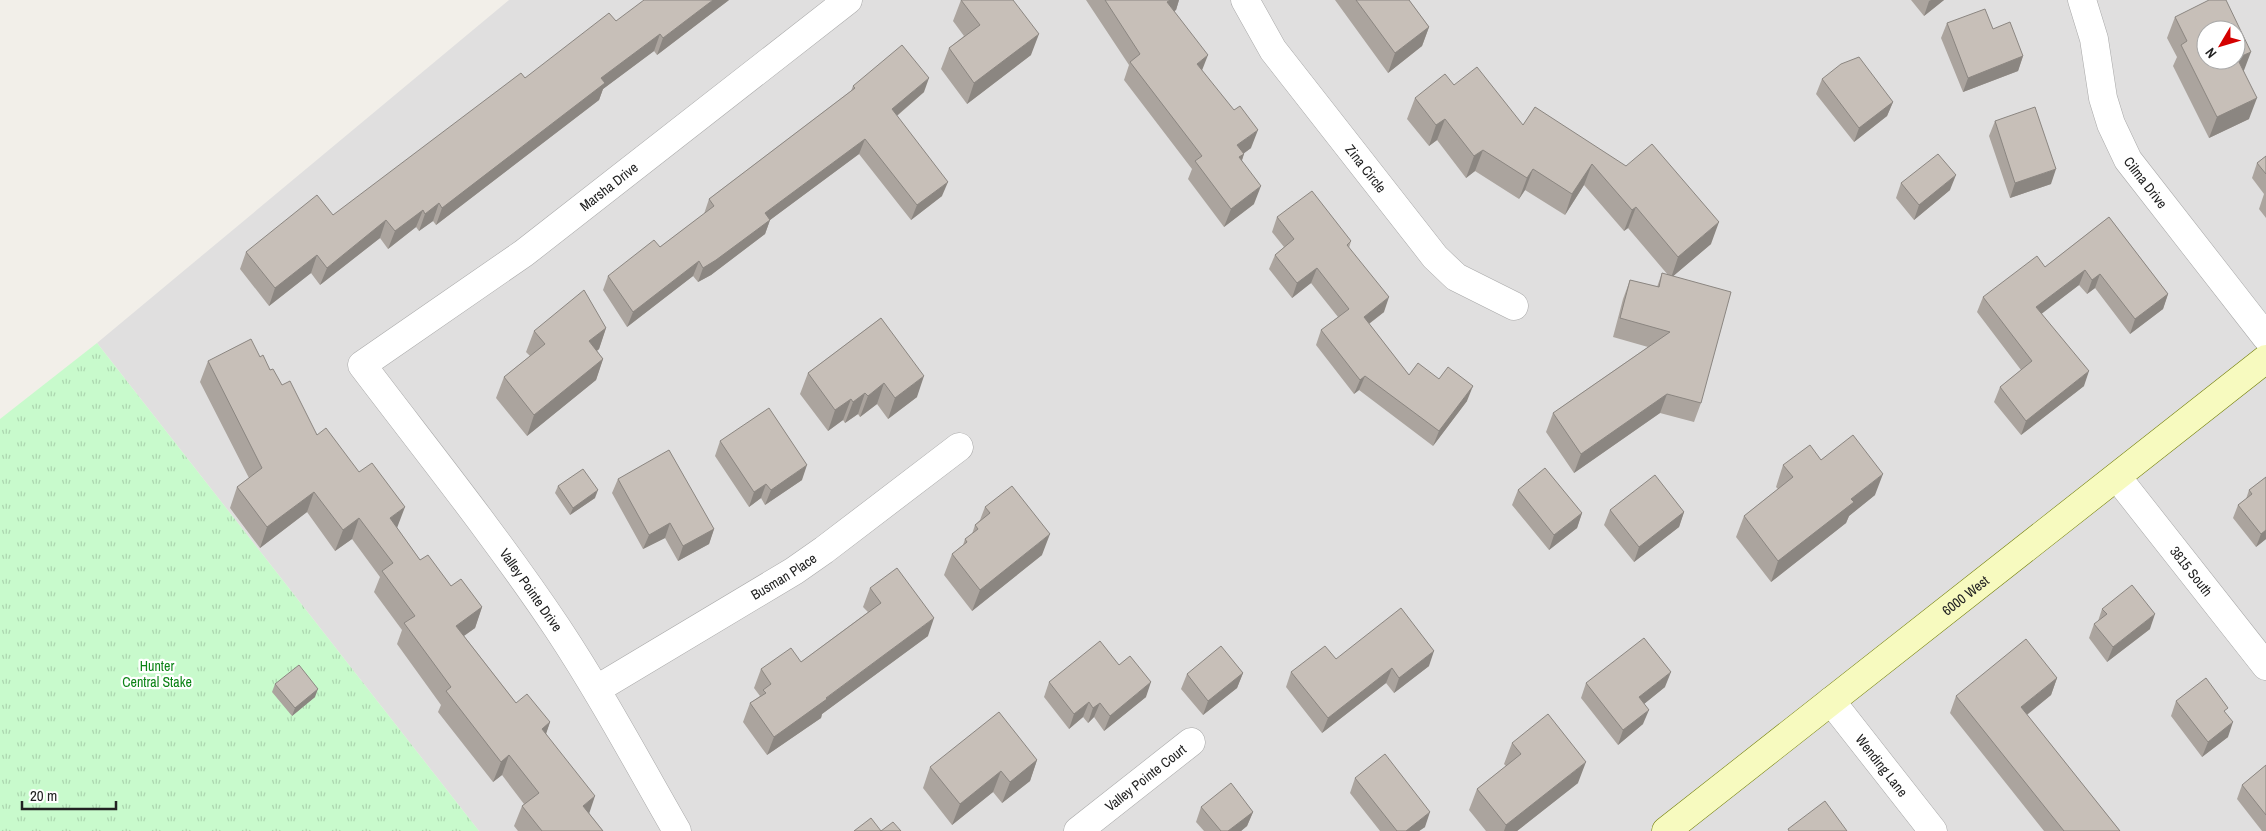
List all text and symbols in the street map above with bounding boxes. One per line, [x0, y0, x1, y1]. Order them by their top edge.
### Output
north arrow [2196, 20, 2246, 70]
text: N [2201, 44, 2220, 62]
street label: Zina Circle [1341, 141, 1390, 196]
street label: Cilma Drive [2120, 153, 2171, 212]
street label: Marsha Drive [576, 158, 642, 215]
street label: 3815 South [2166, 543, 2217, 600]
street label: Valley Pointe Drive [496, 545, 566, 635]
street label: Busman Place [748, 549, 820, 604]
street label: 6000 West [1938, 571, 1993, 619]
park label: Hunter Central Stake [122, 657, 192, 691]
street label: Wending Lane [1852, 731, 1912, 800]
street label: Valley Pointe Court [1101, 740, 1190, 815]
scale bar [22, 778, 116, 810]
text: 20 m [30, 785, 57, 806]

